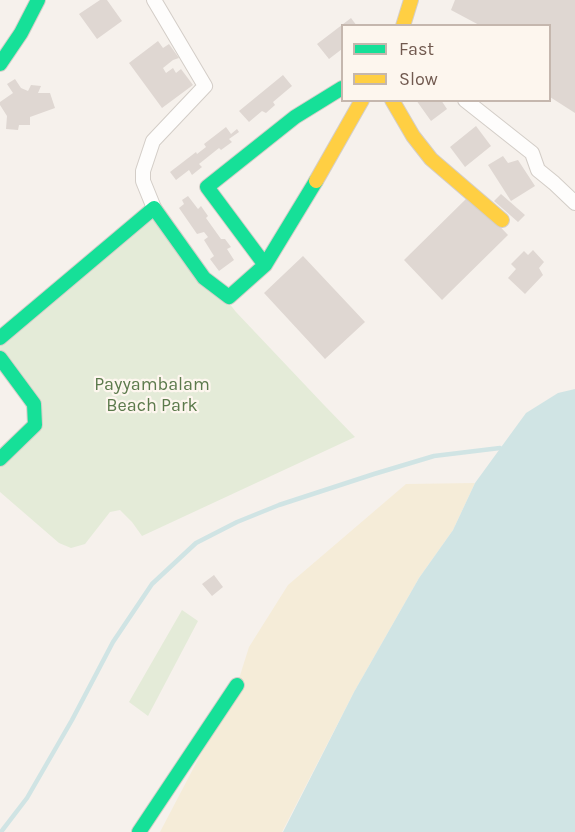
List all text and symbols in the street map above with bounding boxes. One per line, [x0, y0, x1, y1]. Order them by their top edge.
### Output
legend [341, 24, 551, 102]
text: Fast [399, 38, 434, 60]
text: Slow [399, 68, 438, 90]
park label: Payyambalam Beach Park [94, 374, 210, 416]

